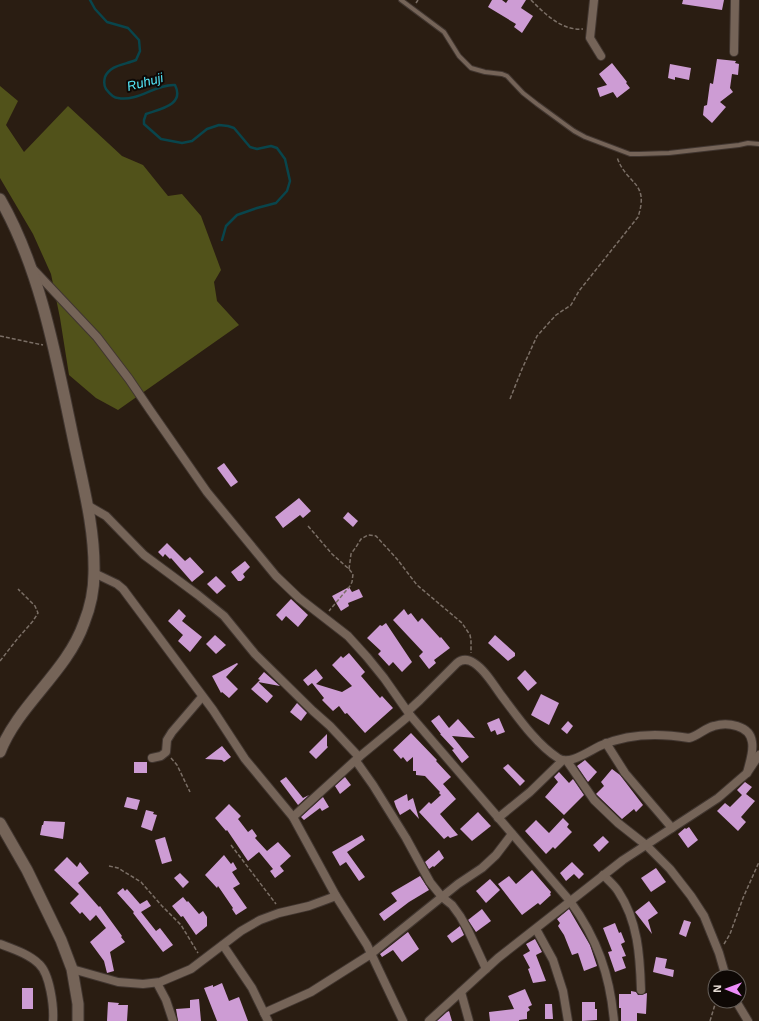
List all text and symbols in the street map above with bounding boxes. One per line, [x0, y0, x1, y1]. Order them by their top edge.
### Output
water label: Ruhuji [125, 70, 166, 94]
north arrow [707, 969, 747, 1009]
text: N [711, 985, 723, 993]

